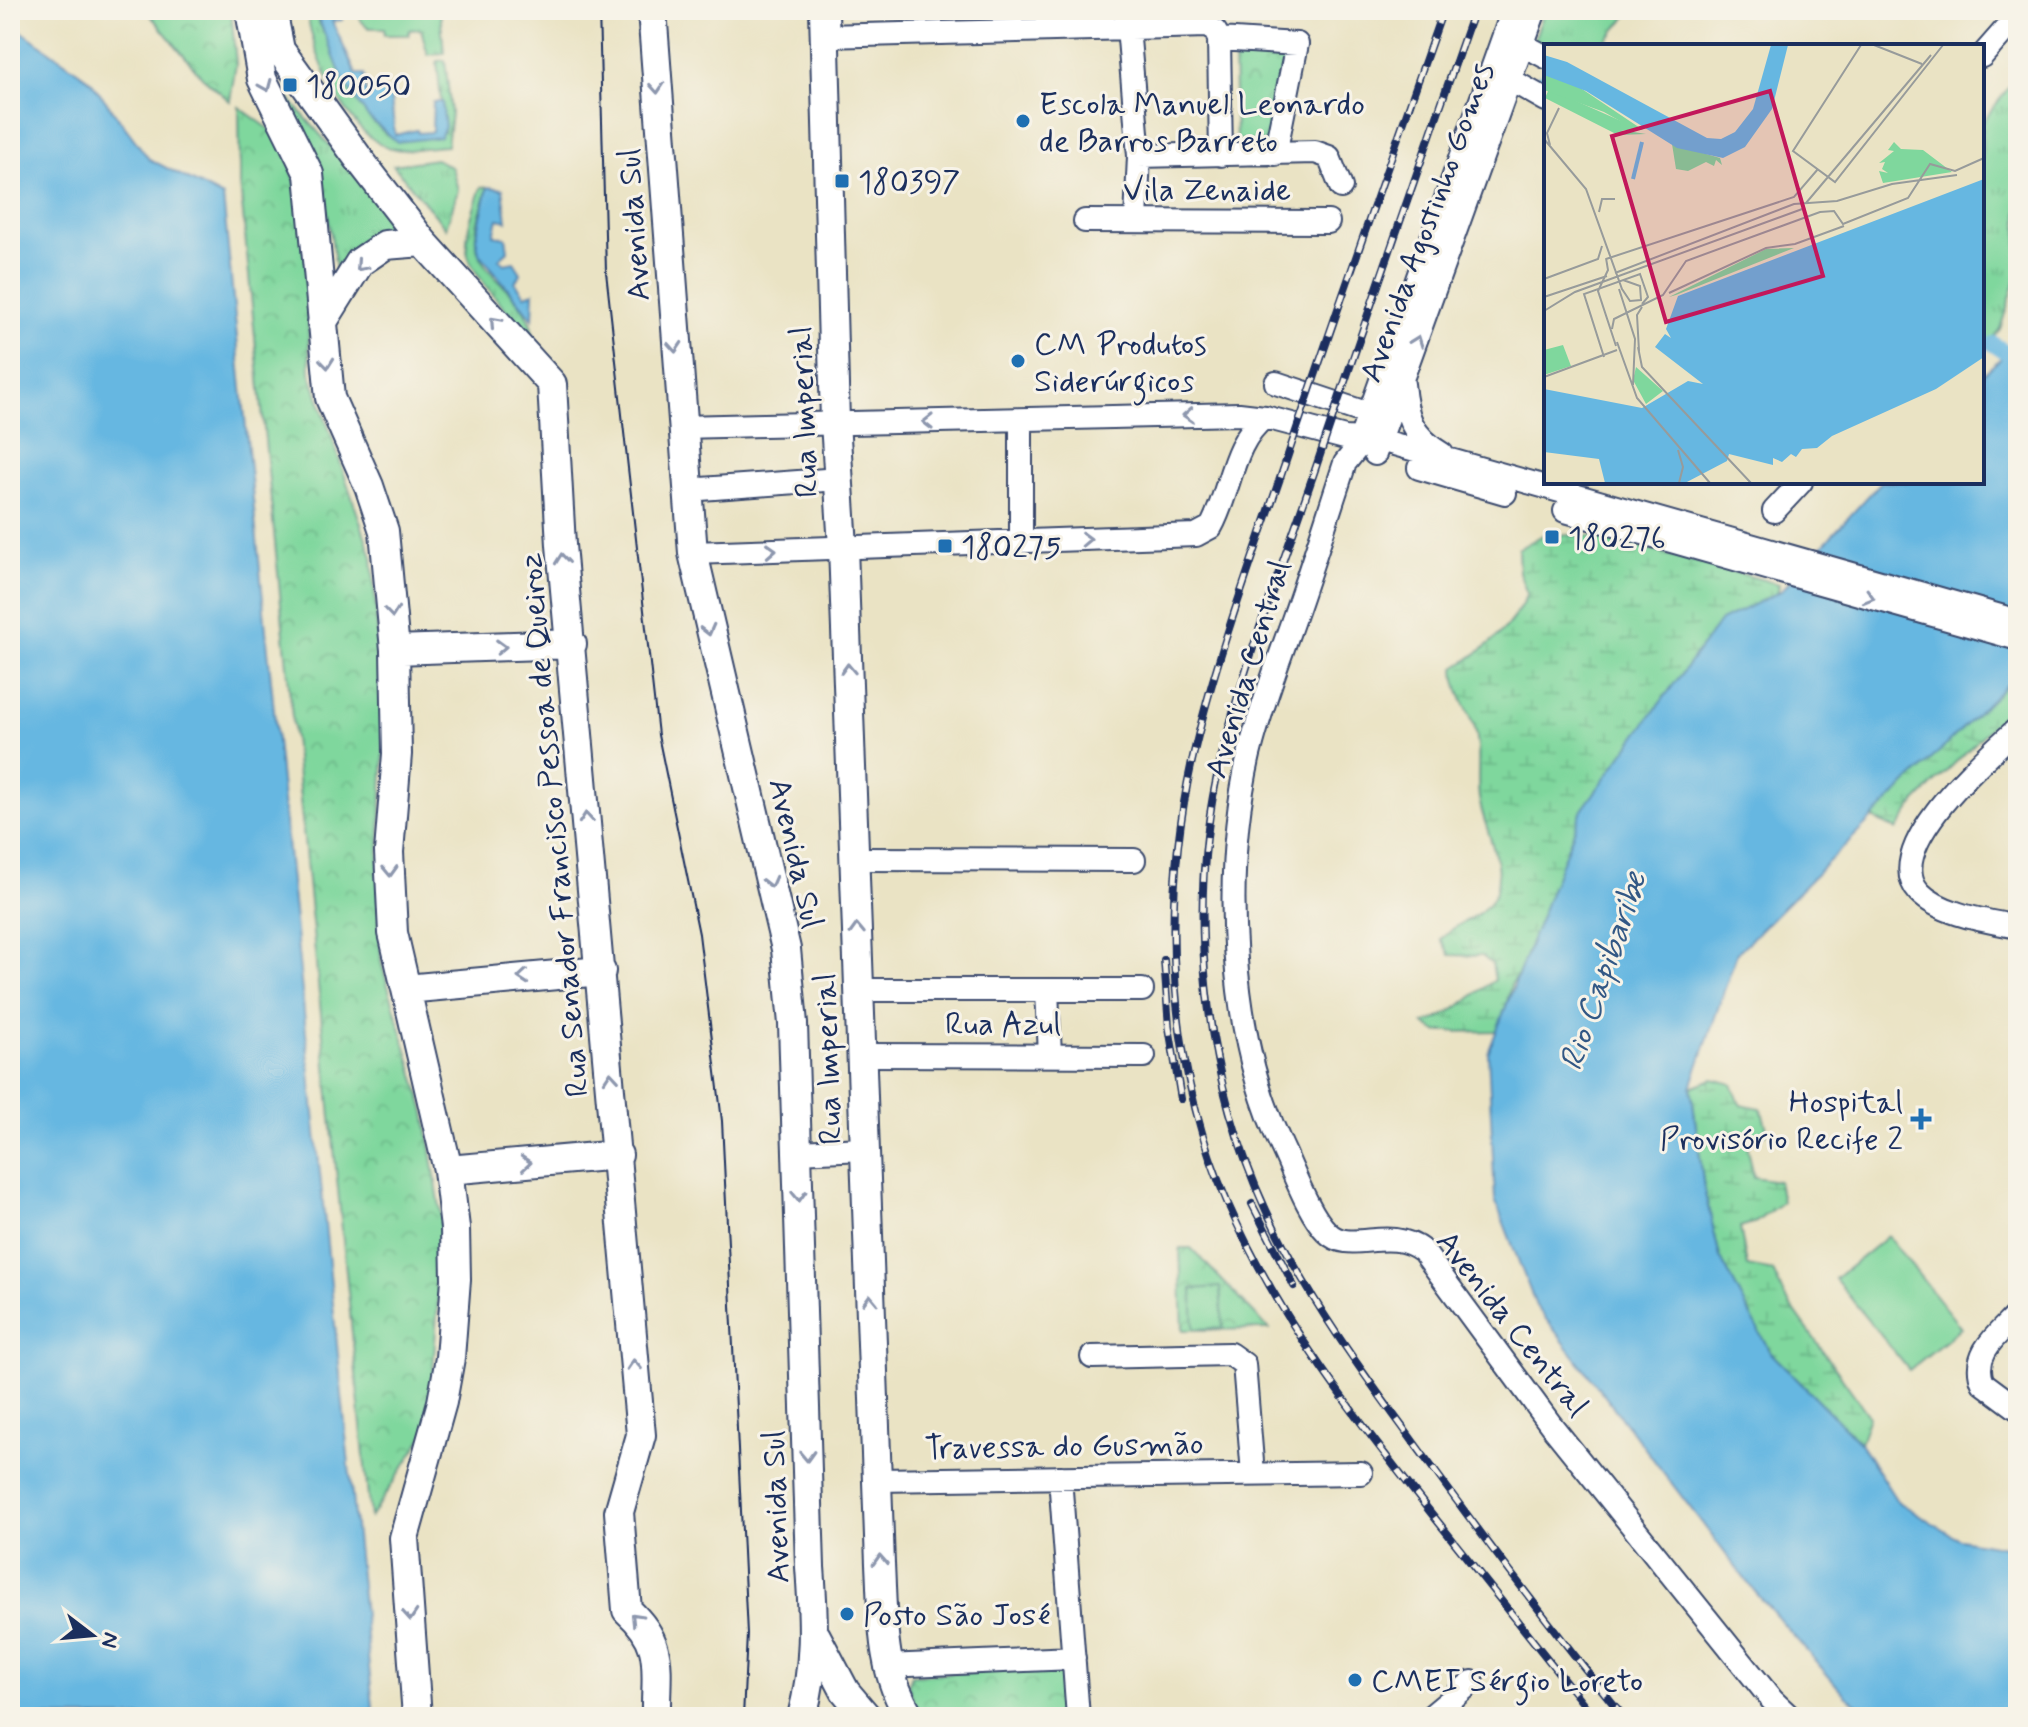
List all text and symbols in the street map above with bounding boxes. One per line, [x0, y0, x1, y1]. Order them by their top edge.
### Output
inset map [1544, 44, 1984, 484]
street label: Avenida Agostinho Gomes [1351, 57, 1505, 388]
place label: 180050 [306, 66, 411, 108]
marker: 180050 [281, 76, 299, 94]
one-way arrow [256, 78, 273, 92]
one-way arrow [649, 82, 666, 95]
place label: Escola Manuel Leonardo de Barros Barreto [1039, 84, 1365, 163]
marker: Escola Manuel Leonardo de Barros Barreto [1014, 112, 1032, 130]
street label: Avenida Sul [609, 147, 661, 302]
place label: 180397 [858, 162, 960, 204]
street label: Vila Zenaide [1123, 170, 1291, 212]
marker: 180397 [833, 172, 851, 190]
one-way arrow [356, 256, 371, 271]
one-way arrow [491, 316, 505, 331]
place label: CM Produtos Siderúrgicos [1034, 324, 1207, 406]
street label: Rua Imperial [781, 325, 829, 499]
one-way arrow [1407, 335, 1424, 349]
one-way arrow [666, 341, 683, 354]
marker: CM Produtos Siderúrgicos [1009, 352, 1027, 370]
one-way arrow [318, 357, 335, 370]
one-way arrow [1181, 406, 1194, 423]
one-way arrow [921, 413, 934, 431]
place label: 180276 [1568, 518, 1666, 560]
place label: 180275 [961, 527, 1062, 569]
marker: 180276 [1543, 528, 1561, 546]
one-way arrow [1080, 530, 1093, 547]
marker: 180275 [936, 537, 954, 555]
one-way arrow [765, 542, 778, 559]
street label: Rua Senador Francisco Pessoa de Queiroz [510, 551, 600, 1099]
one-way arrow [554, 552, 571, 565]
street label: Avenida Central [1196, 556, 1302, 784]
one-way arrow [1862, 588, 1876, 605]
one-way arrow [383, 606, 400, 619]
one-way arrow [699, 622, 716, 636]
one-way arrow [495, 638, 508, 655]
one-way arrow [839, 662, 856, 675]
street label: Avenida Sul [757, 774, 833, 933]
one-way arrow [578, 811, 595, 824]
one-way arrow [382, 865, 399, 878]
water label: Rio Capibaribe [1549, 865, 1660, 1077]
one-way arrow [761, 875, 778, 889]
one-way arrow [848, 922, 865, 934]
one-way arrow [516, 969, 529, 986]
street label: Rua Imperial [805, 972, 853, 1146]
street label: Rua Azul [945, 1004, 1061, 1046]
one-way arrow [602, 1070, 619, 1083]
place label: Hospital Provisório Recife 2 [1660, 1082, 1903, 1161]
marker: Hospital Provisório Recife 2 [1910, 1108, 1932, 1130]
one-way arrow [520, 1155, 533, 1172]
one-way arrow [790, 1190, 807, 1203]
street label: Avenida Central [1425, 1222, 1597, 1426]
one-way arrow [862, 1293, 879, 1306]
one-way arrow [626, 1358, 643, 1371]
street label: Travessa do Gusmão [924, 1424, 1204, 1470]
street label: Avenida Sul [753, 1430, 801, 1584]
one-way arrow [799, 1450, 816, 1463]
one-way arrow [871, 1553, 888, 1566]
north arrow [52, 1595, 132, 1675]
place label: Posto São José [863, 1595, 1050, 1637]
marker: Posto São José [838, 1605, 856, 1623]
one-way arrow [401, 1609, 418, 1622]
one-way arrow [631, 1612, 646, 1627]
text: N [94, 1629, 125, 1651]
place label: CMEI Sérgio Loreto [1371, 1661, 1643, 1706]
marker: CMEI Sérgio Loreto [1346, 1671, 1364, 1689]

